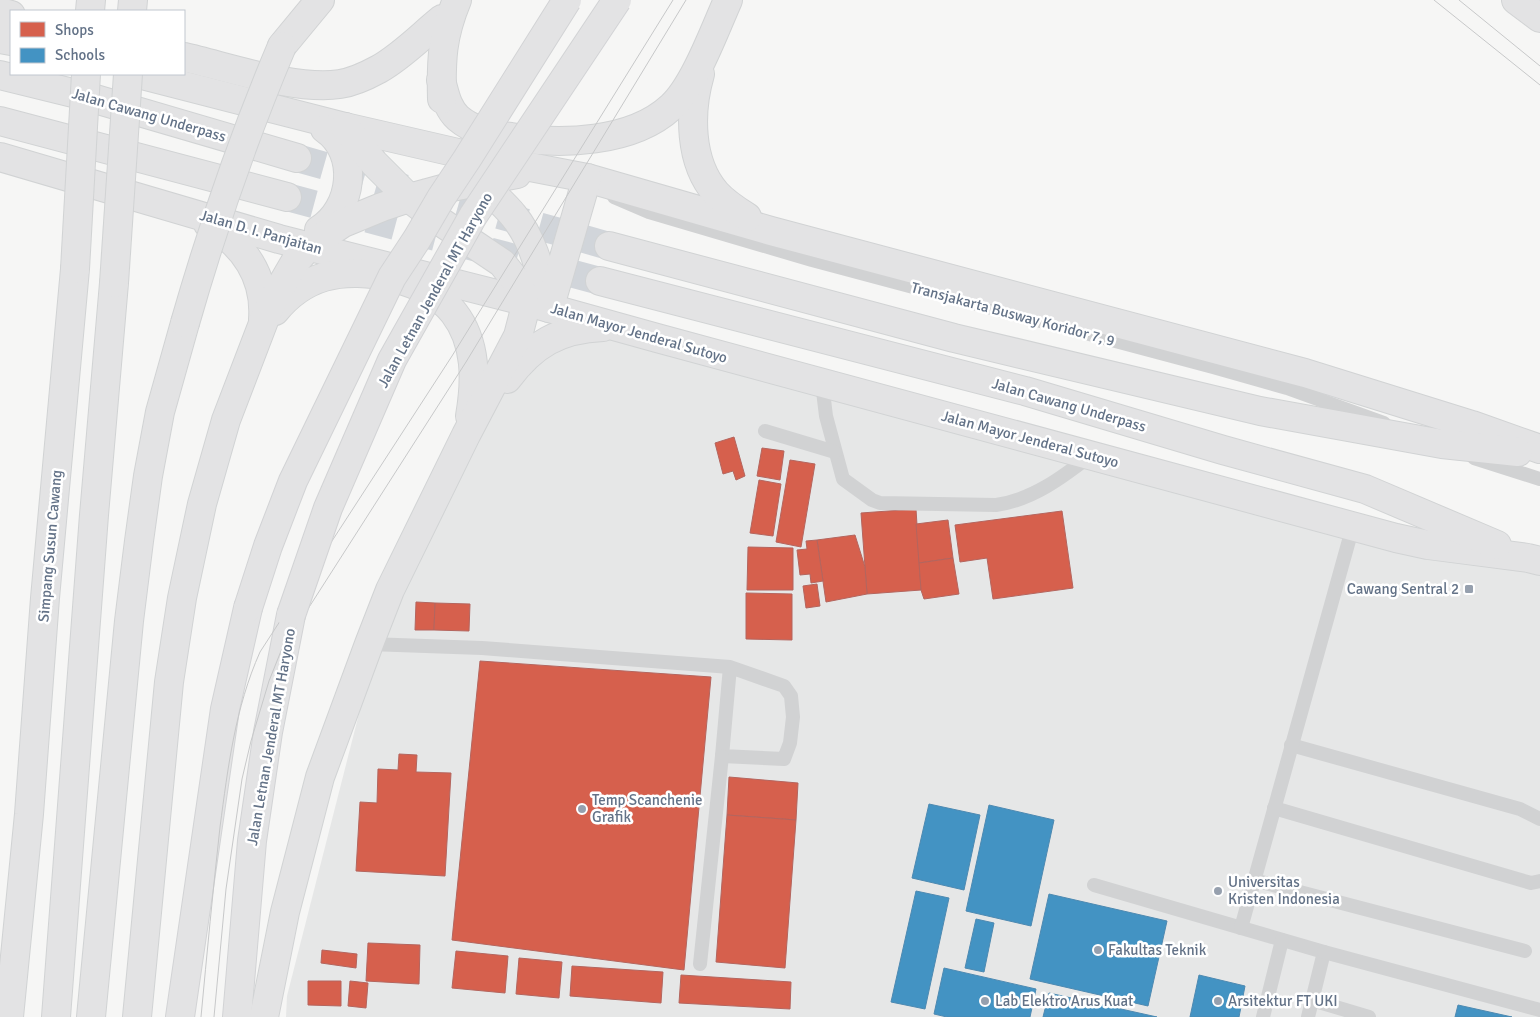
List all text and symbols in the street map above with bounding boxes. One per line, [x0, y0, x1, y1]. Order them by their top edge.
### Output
legend [10, 10, 185, 75]
text: Shops [55, 21, 94, 39]
text: Schools [55, 46, 106, 64]
street label: Jalan Cawang Underpass [70, 84, 229, 146]
street label: Jalan Letnan Jenderal MT Haryono [374, 189, 496, 391]
street label: Jalan D. I. Panjaitan [198, 206, 324, 258]
street label: Transjakarta Busway Koridor 7, 9 [909, 278, 1117, 350]
street label: Jalan Mayor Jenderal Sutoyo [549, 299, 730, 367]
street label: Jalan Cawang Underpass [990, 374, 1149, 436]
street label: Jalan Mayor Jenderal Sutoyo [939, 407, 1121, 471]
street label: Simpang Susun Cawang [34, 469, 66, 623]
place label: Cawang Sentral 2 [1347, 580, 1459, 598]
marker: Cawang Sentral 2 [1463, 583, 1475, 595]
street label: Jalan Letnan Jenderal MT Haryono [243, 627, 299, 847]
place label: Temp Scanchenie Grafik [592, 791, 703, 826]
marker: Temp Scanchenie Grafik [576, 803, 588, 815]
place label: Universitas Kristen Indonesia [1228, 873, 1340, 908]
marker: Universitas Kristen Indonesia [1212, 885, 1224, 897]
place label: Fakultas Teknik [1108, 941, 1207, 959]
marker: Fakultas Teknik [1092, 944, 1104, 956]
place label: Lab Elektro Arus Kuat [995, 992, 1133, 1010]
place label: Arsitektur FT UKI [1228, 992, 1338, 1010]
marker: Lab Elektro Arus Kuat [979, 995, 991, 1007]
marker: Arsitektur FT UKI [1212, 995, 1224, 1007]

